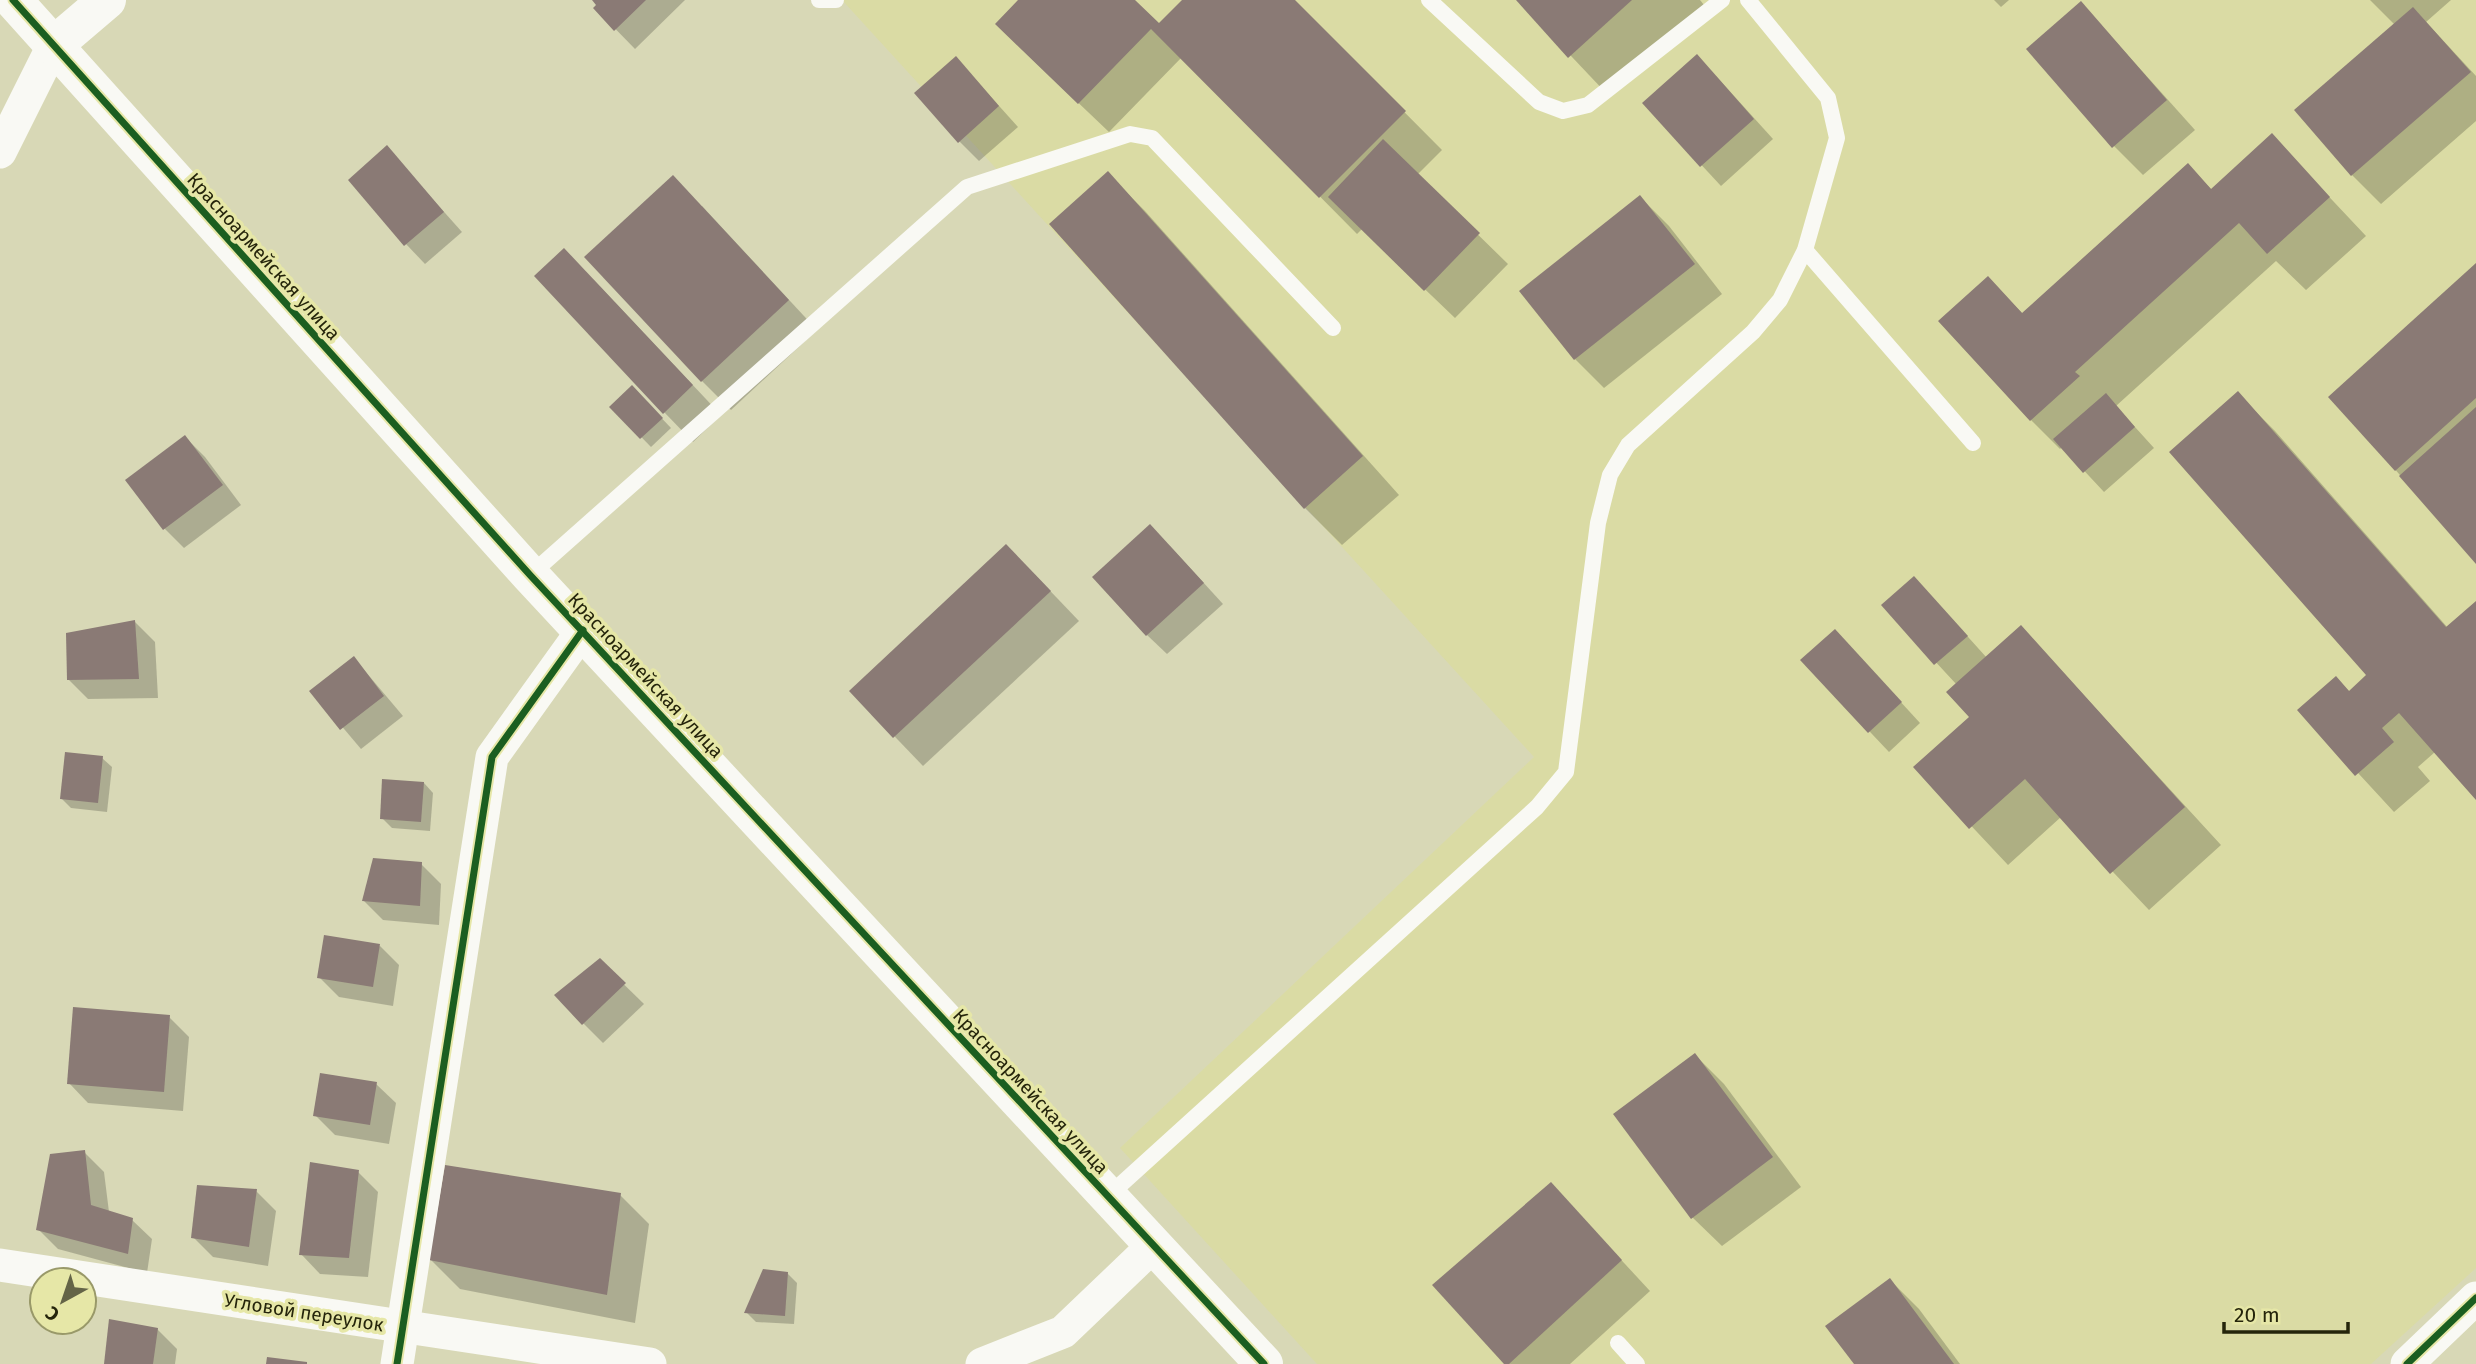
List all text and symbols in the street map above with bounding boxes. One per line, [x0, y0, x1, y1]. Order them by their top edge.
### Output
street label: Красноармейская улица [182, 168, 345, 345]
street label: Красноармейская улица [563, 588, 728, 763]
street label: Красноармейская улица [948, 1004, 1113, 1179]
north arrow [28, 1266, 98, 1336]
street label: Угловой переулок [222, 1289, 385, 1336]
scale bar [2224, 1290, 2348, 1334]
text: С [41, 1301, 64, 1326]
text: 20 m [2234, 1302, 2280, 1328]

